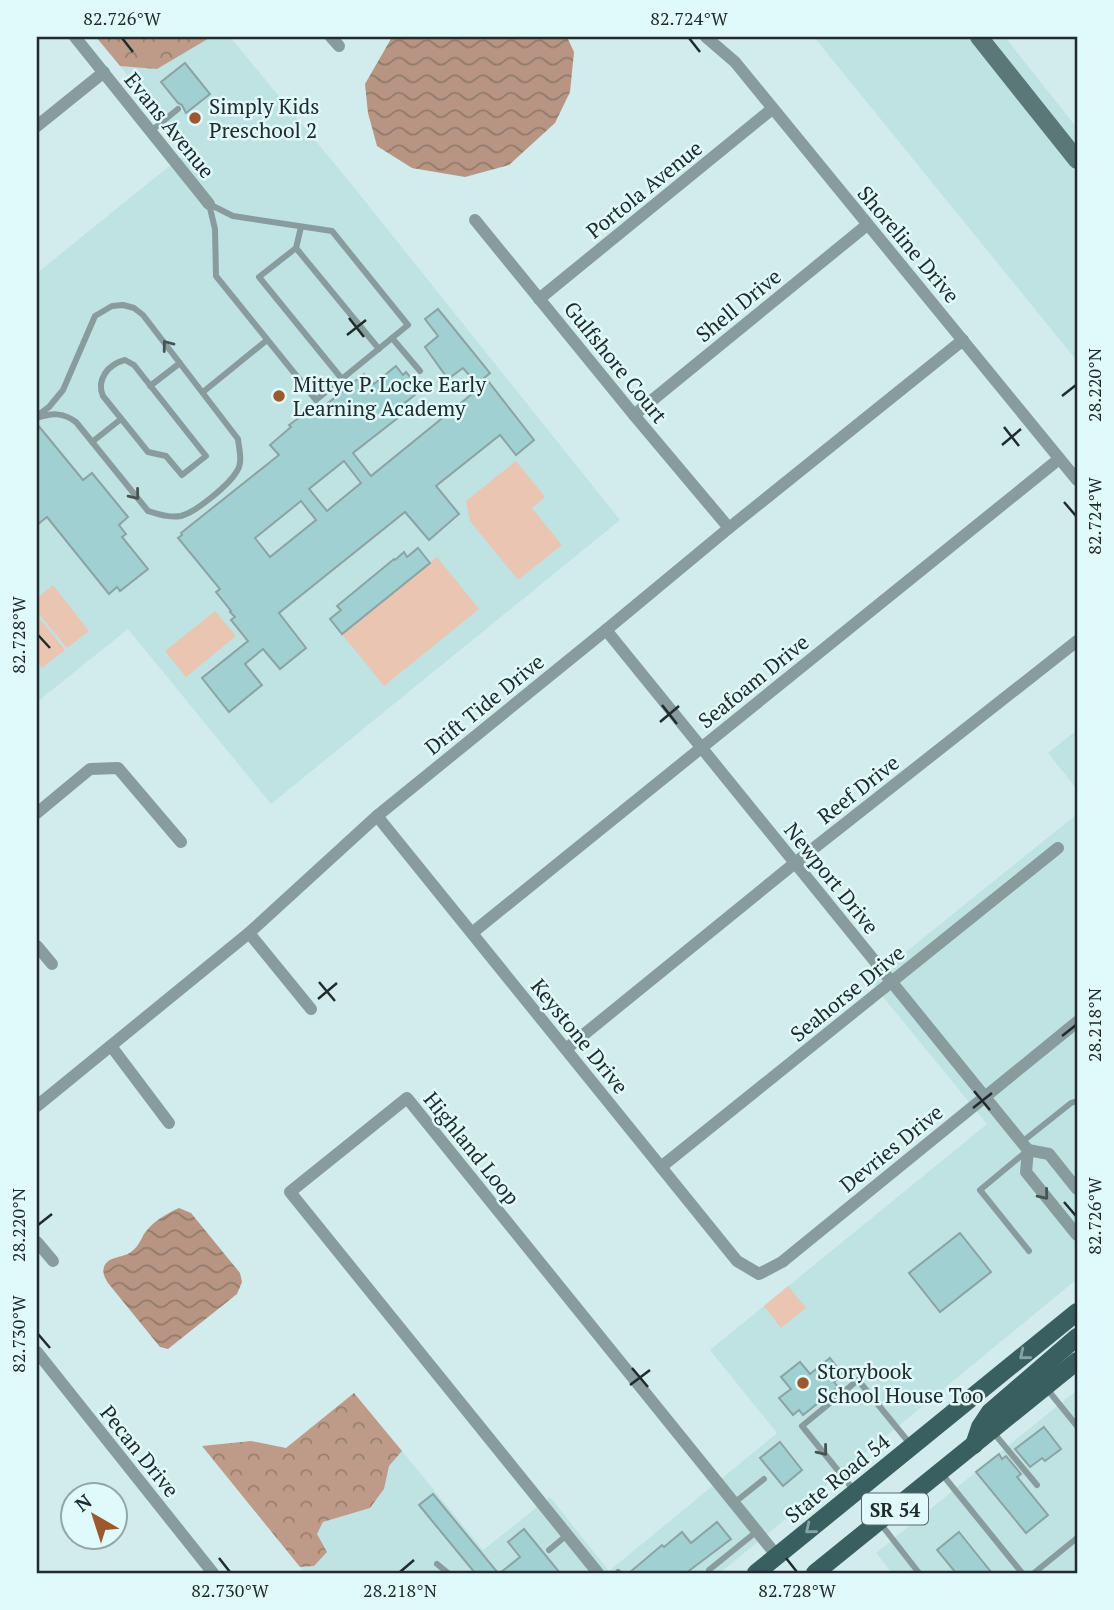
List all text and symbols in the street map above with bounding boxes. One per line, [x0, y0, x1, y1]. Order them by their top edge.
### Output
text: 82.726°W [83, 6, 161, 30]
text: 82.724°W [650, 6, 728, 30]
street label: Evans Avenue [119, 66, 221, 184]
place label: Simply Kids Preschool 2 [209, 92, 319, 144]
marker: Simply Kids Preschool 2 [187, 110, 203, 126]
street label: Portola Avenue [580, 134, 708, 244]
street label: Shoreline Drive [852, 180, 966, 308]
street label: Shell Drive [690, 262, 786, 348]
street label: Gulfshore Court [558, 295, 674, 429]
one-way arrow [162, 341, 175, 353]
text: 28.220°N [1082, 348, 1106, 422]
place label: Mittye P. Locke Early Learning Academy [293, 370, 486, 422]
marker: Mittye P. Locke Early Learning Academy [271, 388, 287, 404]
text: 82.724°W [1082, 477, 1106, 555]
one-way arrow [127, 488, 140, 500]
text: 82.728°W [6, 596, 30, 674]
street label: Seafoam Drive [692, 628, 814, 734]
street label: Drift Tide Drive [419, 647, 549, 761]
street label: Reef Drive [811, 748, 905, 830]
street label: Newport Drive [778, 816, 886, 940]
street label: Seahorse Drive [784, 938, 910, 1048]
street label: Keystone Drive [525, 973, 635, 1099]
text: 28.218°N [1082, 988, 1106, 1062]
street label: Highland Loop [418, 1086, 526, 1210]
street label: Devries Drive [834, 1098, 948, 1198]
text: 82.726°W [1082, 1177, 1106, 1255]
one-way arrow [1036, 1187, 1049, 1199]
text: 28.220°N [6, 1188, 30, 1262]
text: 82.730°W [6, 1295, 30, 1373]
one-way arrow [1020, 1347, 1033, 1359]
place label: Storybook School House Too [817, 1357, 984, 1409]
marker: Storybook School House Too [795, 1375, 811, 1391]
street label: Pecan Drive [94, 1399, 186, 1503]
street label: State Road 54 [779, 1427, 896, 1529]
one-way arrow [814, 1444, 827, 1456]
north arrow [60, 1480, 130, 1550]
text: N [70, 1488, 97, 1517]
road number: SR 54 [862, 1494, 928, 1525]
one-way arrow [806, 1521, 819, 1533]
text: 82.730°W [191, 1578, 269, 1602]
text: 28.218°N [363, 1578, 437, 1602]
text: 82.728°W [758, 1578, 836, 1602]

